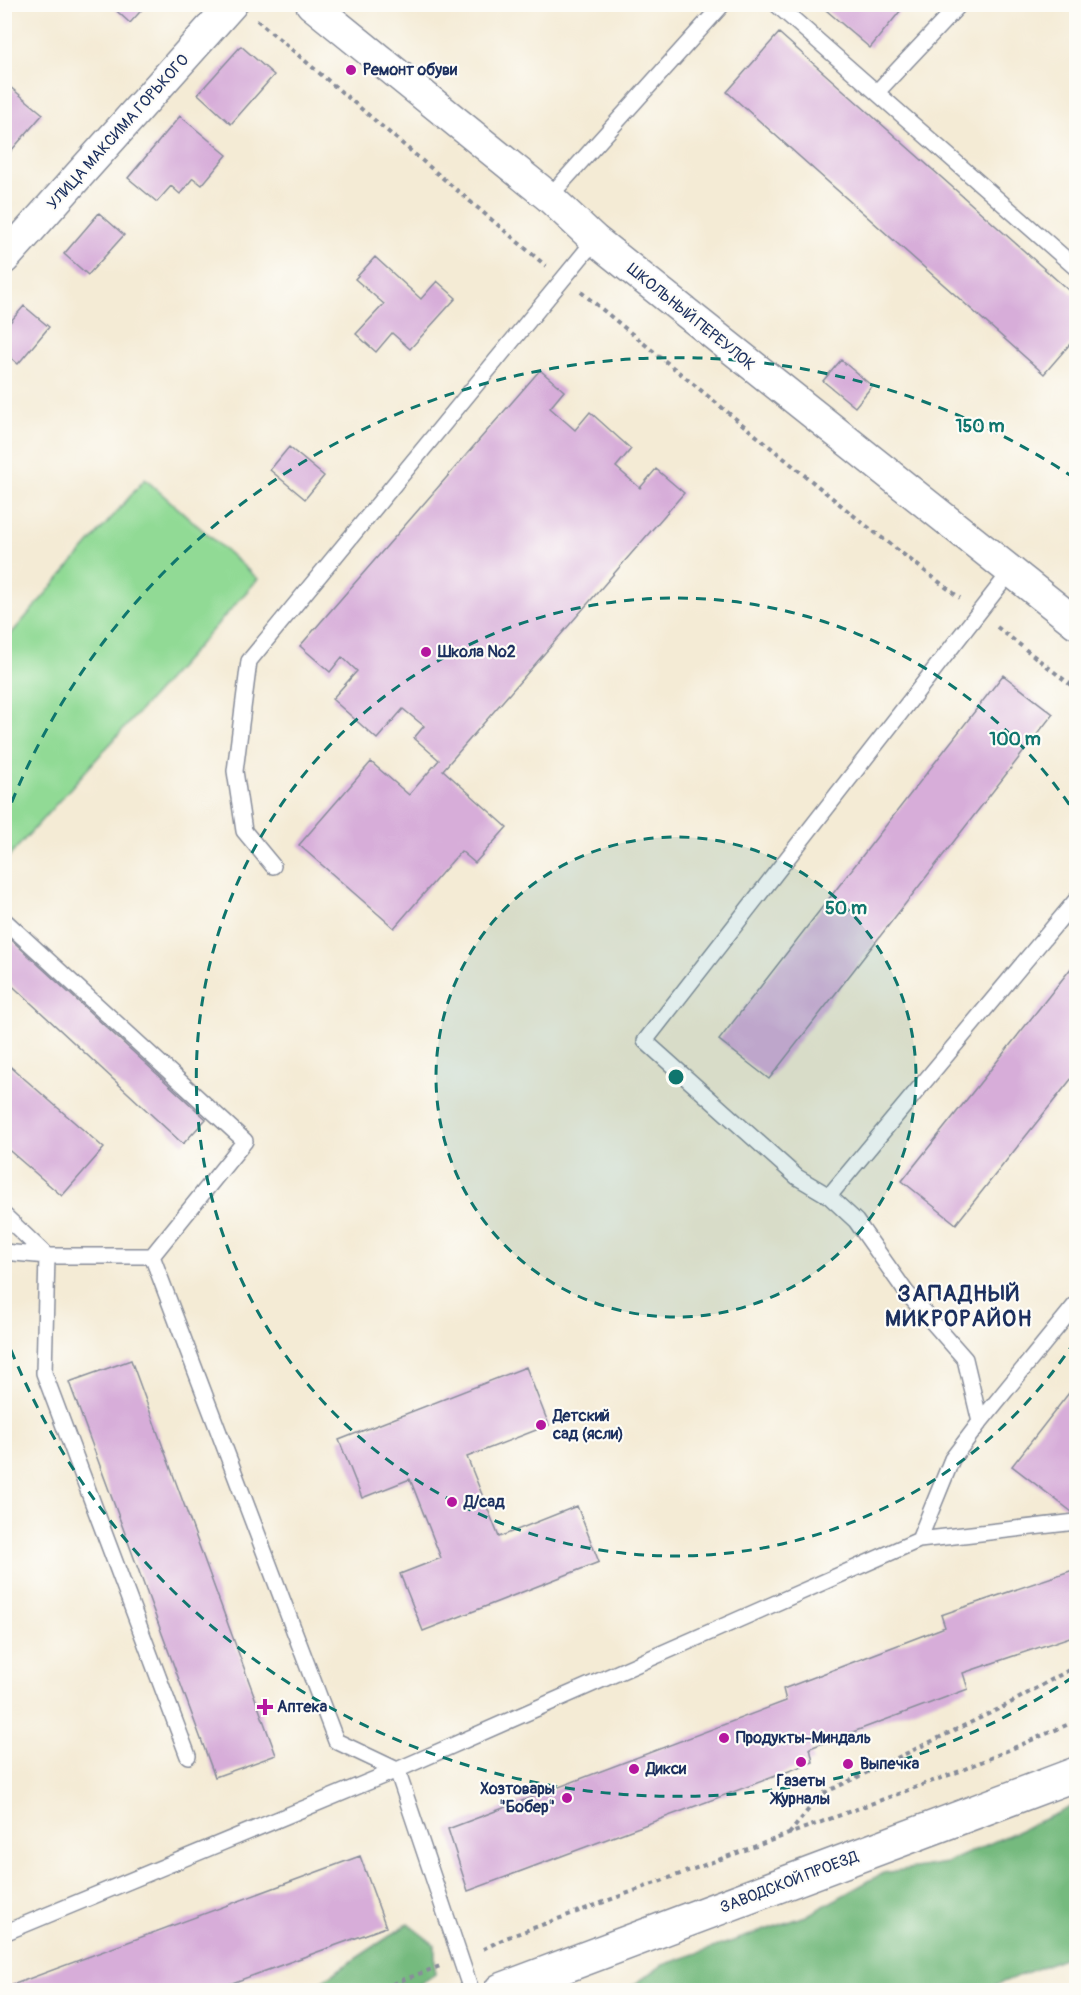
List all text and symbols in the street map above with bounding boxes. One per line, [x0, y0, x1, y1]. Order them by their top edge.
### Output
street label: УЛИЦА МАКСИМА ГОРЬКОГО [43, 50, 193, 214]
place label: Ремонт обуви [363, 60, 458, 80]
marker: Ремонт обуви [344, 63, 358, 77]
street label: ШКОЛЬНЫЙ ПЕРЕУЛОК [623, 259, 759, 375]
text: 150 m [956, 415, 1005, 438]
place label: Школа №2 [437, 642, 516, 662]
marker: Школа №2 [419, 645, 433, 659]
text: 100 m [989, 728, 1041, 751]
text: 50 m [825, 897, 867, 920]
centre of rings [666, 1067, 686, 1087]
district label: ЗАПАДНЫЙ МИКРОРАЙОН [885, 1280, 1033, 1333]
place label: Детский сад (ясли) [552, 1406, 624, 1444]
marker: Детский сад (ясли) [534, 1418, 548, 1432]
place label: Д/сад [463, 1492, 505, 1512]
marker: Д/сад [445, 1495, 459, 1509]
place label: Аптека [277, 1697, 328, 1717]
marker: Аптека [258, 1700, 272, 1714]
place label: Продукты-Миндаль [736, 1728, 871, 1748]
marker: Продукты-Миндаль [717, 1731, 731, 1745]
place label: Выпечка [860, 1754, 920, 1774]
marker: Газеты Журналы [794, 1755, 808, 1769]
marker: Выпечка [841, 1757, 855, 1771]
place label: Дикси [645, 1759, 687, 1779]
marker: Дикси [627, 1762, 641, 1776]
place label: Газеты Журналы [769, 1771, 830, 1809]
place label: Хозтовары "Бобер" [480, 1779, 555, 1817]
marker: Хозтовары "Бобер" [560, 1791, 574, 1805]
street label: ЗАВОДСКОЙ ПРОЕЗД [717, 1846, 861, 1918]

